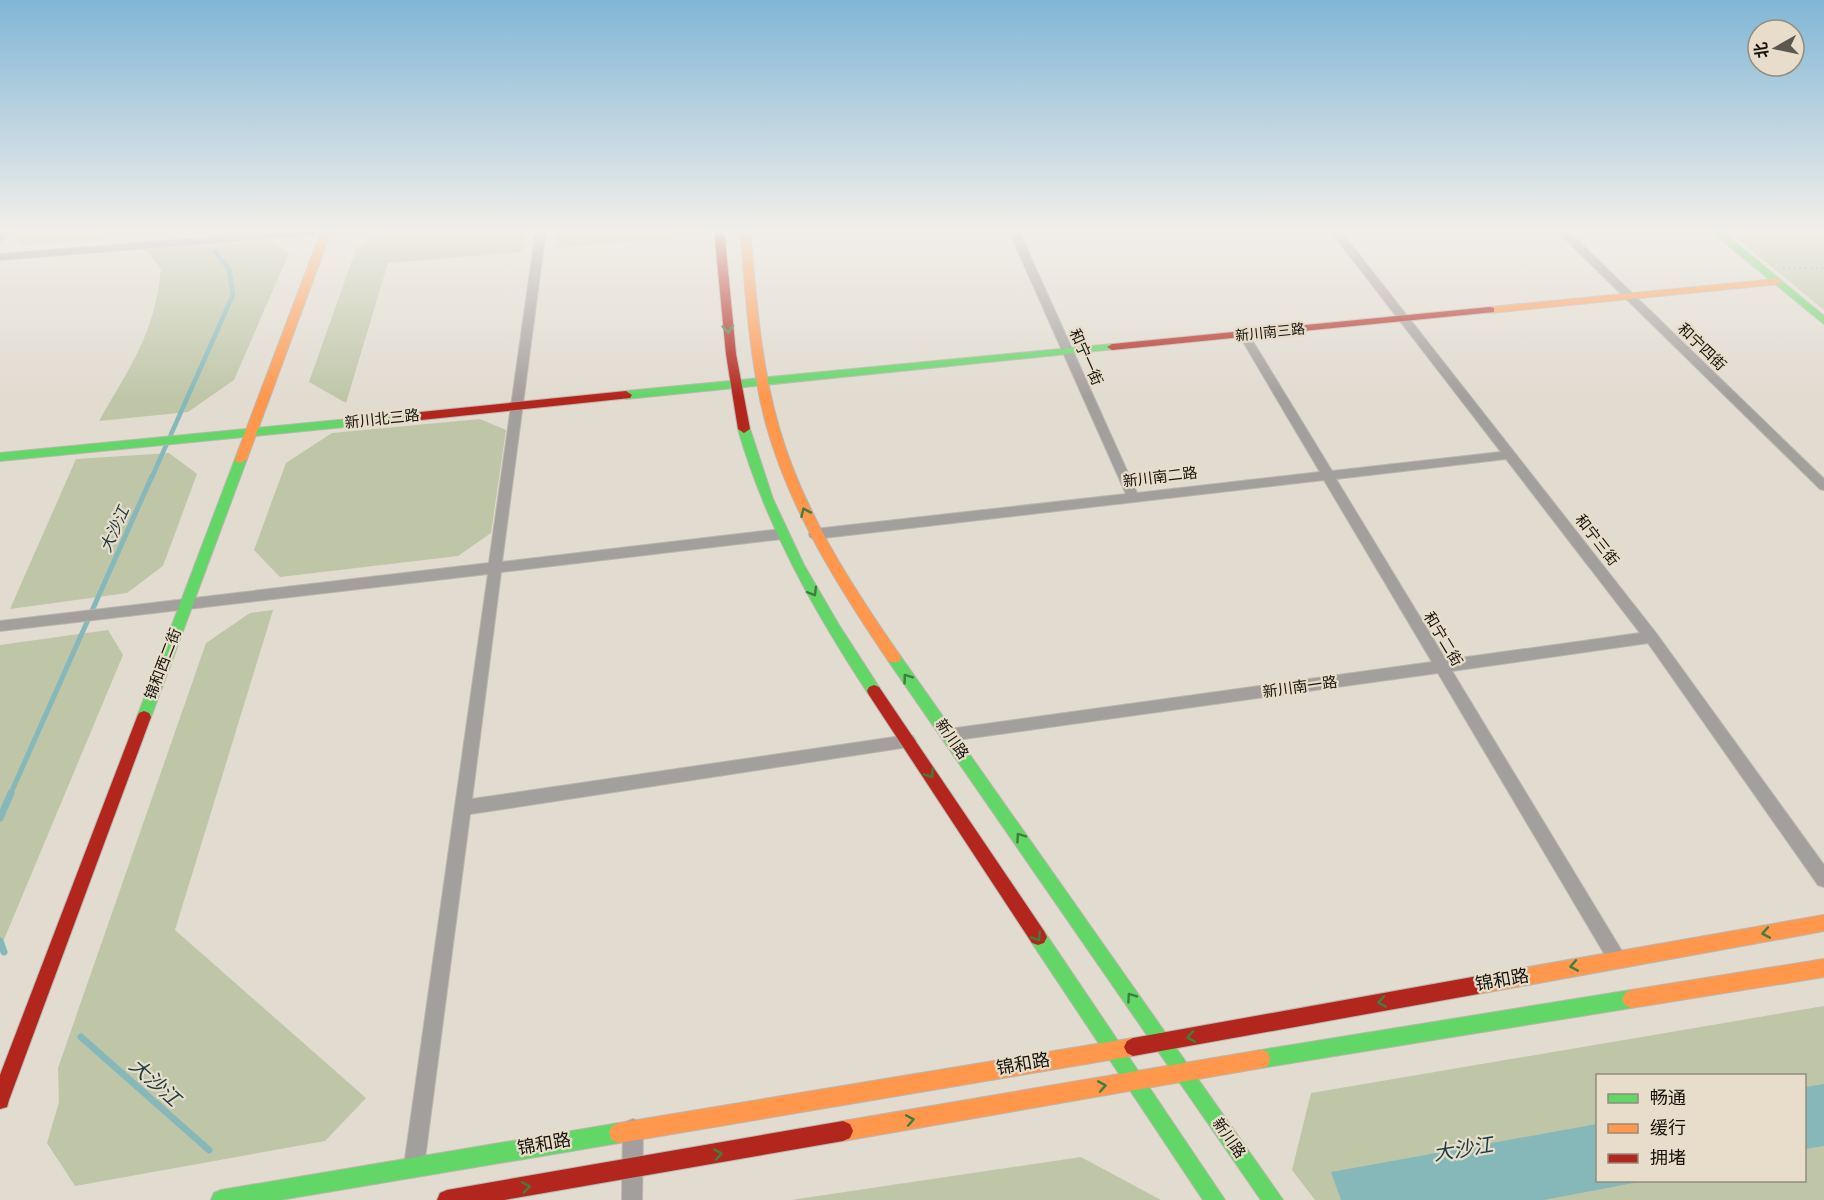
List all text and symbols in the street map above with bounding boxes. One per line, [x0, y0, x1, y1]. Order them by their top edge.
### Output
north arrow [1746, 18, 1806, 78]
text: 北 [1751, 41, 1772, 60]
street label: 新川南三路 [1234, 320, 1306, 345]
street label: 和宁四街 [1674, 320, 1730, 374]
one-way arrow [721, 325, 734, 334]
street label: 和宁一街 [1066, 326, 1106, 388]
street label: 新川北三路 [344, 406, 420, 432]
street label: 新川南二路 [1122, 463, 1198, 491]
water label: 大沙江 [96, 502, 134, 555]
one-way arrow [800, 508, 812, 519]
street label: 和宁三街 [1571, 511, 1623, 569]
one-way arrow [805, 586, 817, 596]
street label: 和宁二街 [1420, 609, 1466, 669]
street label: 锦和西二街 [141, 626, 185, 702]
one-way arrow [903, 673, 914, 684]
street label: 新川南一路 [1262, 673, 1338, 701]
street label: 新川路 [932, 715, 972, 763]
one-way arrow [923, 767, 934, 778]
one-way arrow [1016, 833, 1027, 844]
one-way arrow [1762, 926, 1772, 939]
one-way arrow [1030, 930, 1041, 941]
one-way arrow [1570, 960, 1579, 972]
street label: 锦和路 [1474, 964, 1530, 996]
one-way arrow [1127, 993, 1138, 1004]
one-way arrow [1378, 995, 1388, 1008]
one-way arrow [1186, 1030, 1196, 1043]
street label: 锦和路 [995, 1048, 1051, 1080]
water label: 大沙江 [125, 1053, 187, 1112]
legend [1596, 1074, 1806, 1182]
one-way arrow [1097, 1080, 1107, 1093]
text: 畅通 [1650, 1087, 1686, 1109]
one-way arrow [905, 1114, 915, 1127]
street label: 新川路 [1209, 1114, 1249, 1162]
text: 缓行 [1650, 1117, 1686, 1139]
street label: 锦和路 [516, 1128, 572, 1160]
water label: 大沙江 [1431, 1132, 1496, 1166]
text: 拥堵 [1650, 1147, 1686, 1169]
one-way arrow [713, 1148, 723, 1161]
one-way arrow [520, 1181, 530, 1194]

